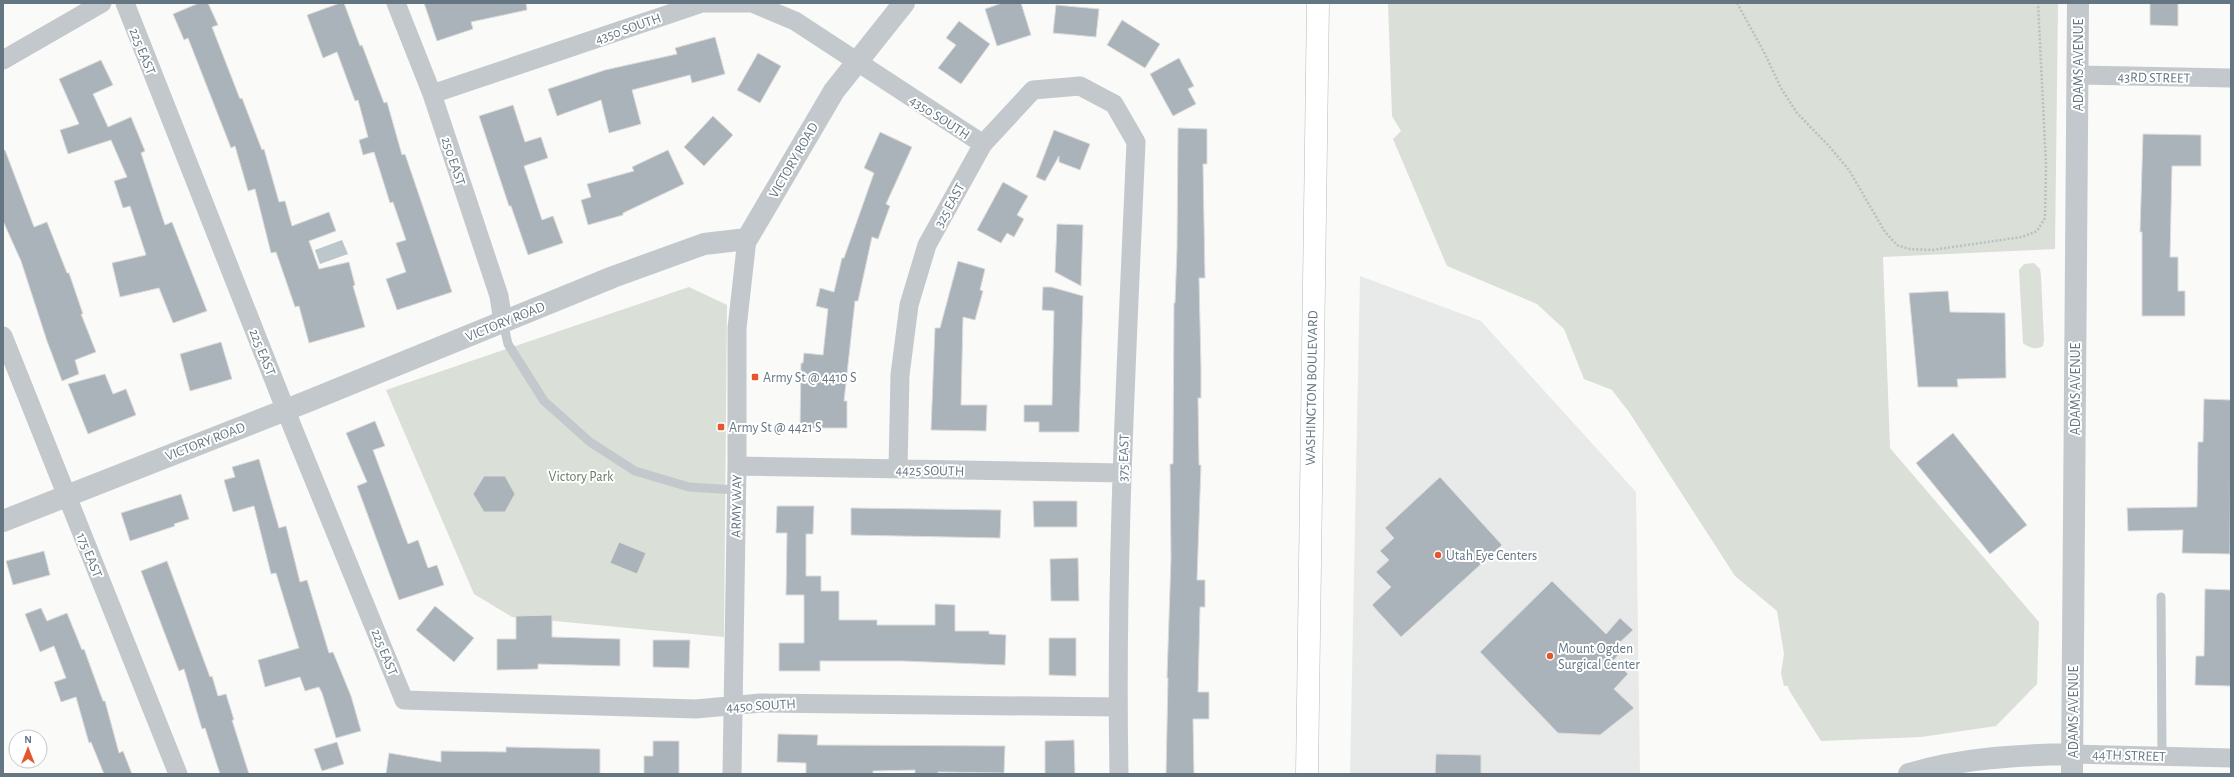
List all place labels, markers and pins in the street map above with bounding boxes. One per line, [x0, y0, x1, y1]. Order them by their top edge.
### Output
place label: Army St @ 4410 S [763, 371, 857, 385]
marker: Army St @ 4410 S [750, 372, 760, 382]
place label: Army St @ 4421 S [729, 421, 822, 435]
marker: Army St @ 4421 S [716, 422, 726, 432]
place label: Utah Eye Centers [1446, 549, 1537, 563]
marker: Utah Eye Centers [1433, 550, 1443, 560]
place label: Mount Ogden Surgical Center [1558, 642, 1640, 672]
marker: Mount Ogden Surgical Center [1545, 651, 1555, 661]

